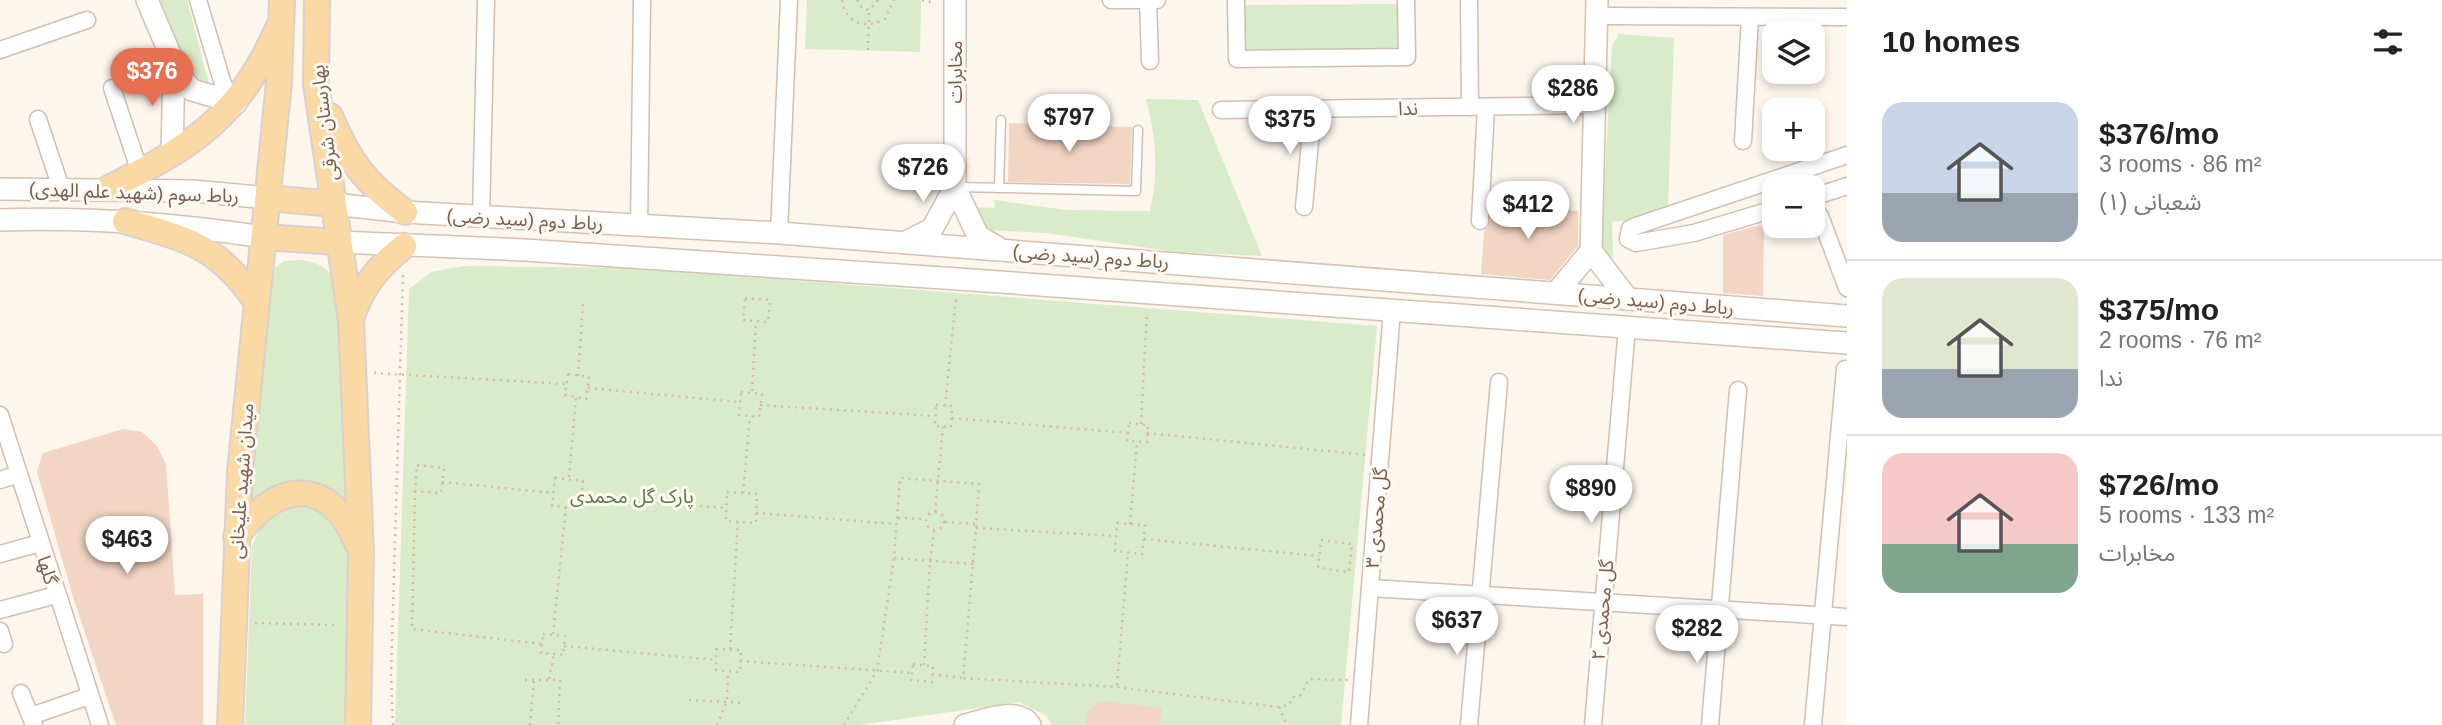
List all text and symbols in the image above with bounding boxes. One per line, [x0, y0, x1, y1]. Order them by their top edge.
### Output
map controls [1762, 21, 1825, 238]
button: layers [1762, 21, 1825, 84]
icon: filters [2369, 23, 2407, 61]
text: 10 homes [1882, 25, 2020, 58]
street label: مخابرات [945, 40, 967, 104]
pin: $376 [111, 48, 193, 108]
text: $376 [126, 58, 178, 84]
street label: بهارستان شرقی [307, 64, 343, 182]
pin: $286 [1532, 66, 1614, 125]
text: $286 [1547, 75, 1599, 101]
pin: $797 [1028, 94, 1110, 154]
pin: $375 [1249, 96, 1331, 156]
street label: ندا [1398, 98, 1418, 119]
button: + [1762, 98, 1825, 161]
text: $797 [1043, 104, 1095, 130]
text: $375 [1264, 106, 1316, 132]
text: $376/mo [2099, 117, 2219, 150]
icon: home [1938, 130, 2022, 214]
pin: $726 [882, 144, 964, 204]
text: 3 rooms · 86 m² [2099, 151, 2261, 177]
text: $726 [897, 154, 949, 180]
button: − [1762, 175, 1825, 238]
street label: رباط سوم (شهید علم الهدی) [28, 178, 239, 211]
pin: $412 [1487, 182, 1569, 241]
text: شعبانی (۱) [2099, 189, 2202, 215]
text: $412 [1502, 191, 1554, 217]
street label: رباط دوم (سید رضی) [446, 205, 604, 238]
street label: رباط دوم (سید رضی) [1012, 241, 1170, 276]
street label: رباط دوم (سید رضی) [1577, 284, 1735, 323]
text: $375/mo [2099, 293, 2219, 326]
icon: home [1938, 306, 2022, 390]
text: 2 rooms · 76 m² [2099, 327, 2261, 353]
text: ندا [2099, 365, 2123, 391]
street label: میدان شهید علیخانی [226, 402, 258, 560]
street label: گل محمدی ۳ [1362, 466, 1392, 569]
pin: $890 [1550, 466, 1632, 525]
text: $726/mo [2099, 468, 2219, 501]
text: $890 [1565, 475, 1617, 501]
icon: home [1938, 481, 2022, 565]
park label: پارک گل محمدی [570, 486, 694, 509]
text: 5 rooms · 133 m² [2099, 502, 2274, 528]
pin: $463 [86, 516, 168, 576]
text: $463 [101, 526, 153, 552]
text: مخابرات [2099, 540, 2175, 566]
street label: گلها [33, 553, 62, 588]
street label: گل محمدی ۲ [1588, 558, 1618, 661]
pin: $637 [1416, 598, 1498, 657]
pin: $282 [1656, 606, 1738, 665]
text: $637 [1431, 607, 1483, 633]
text: $282 [1671, 615, 1723, 641]

